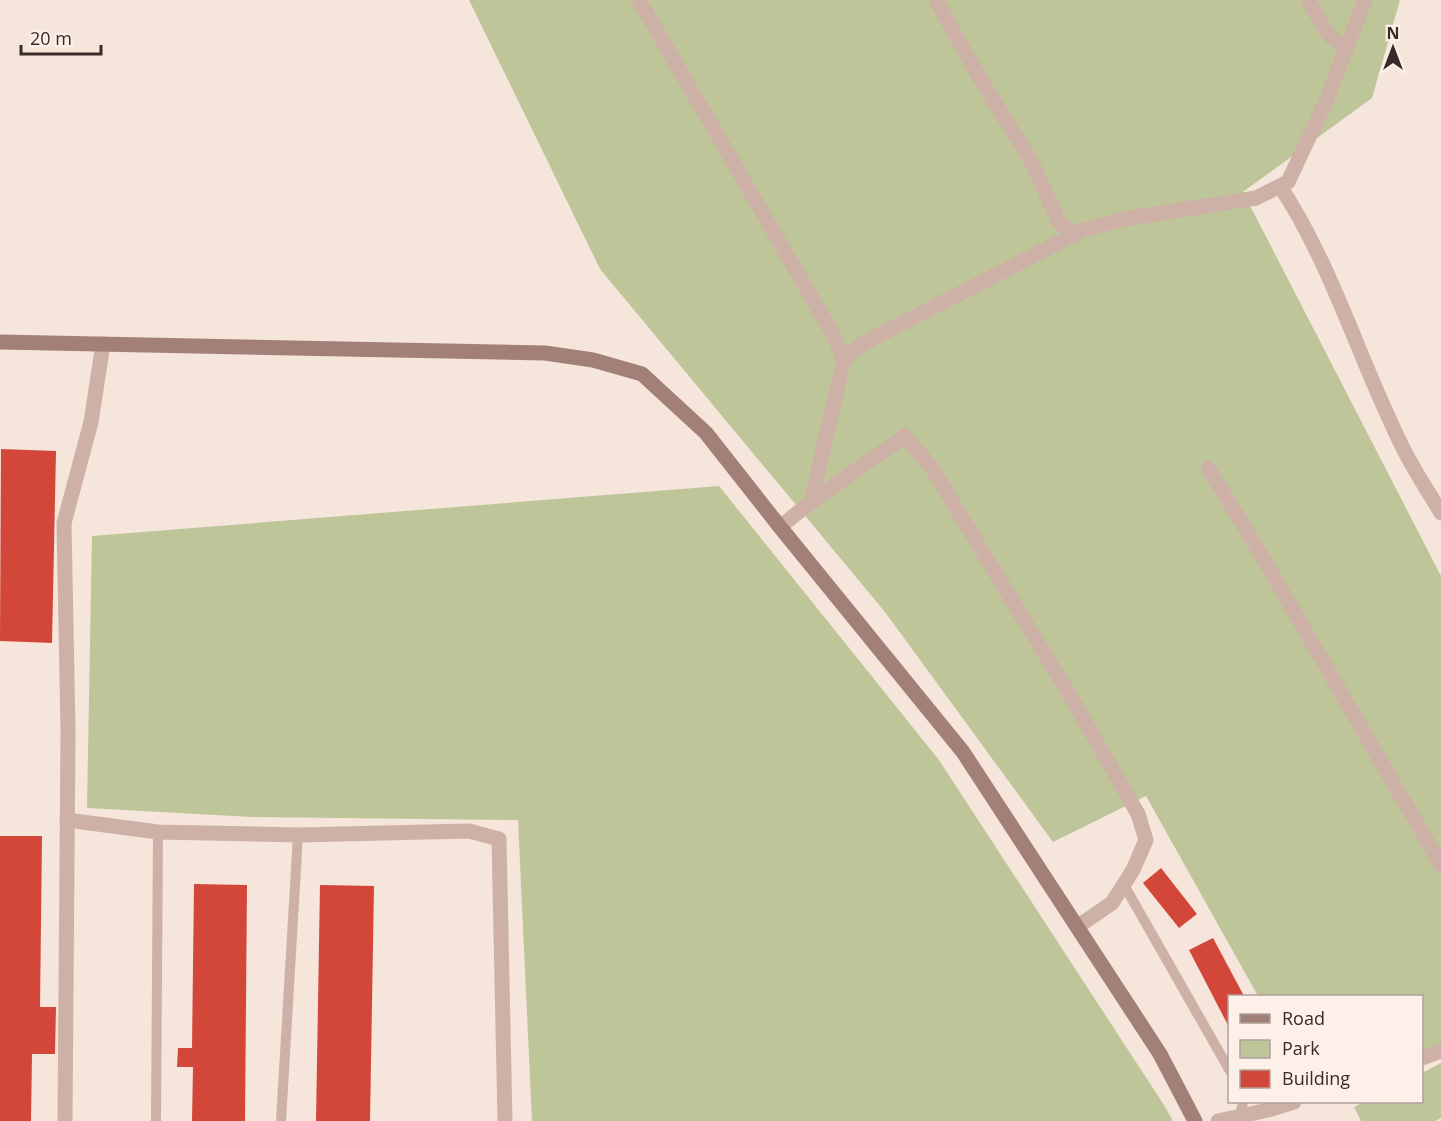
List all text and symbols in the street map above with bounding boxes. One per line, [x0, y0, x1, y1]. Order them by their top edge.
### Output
scale bar [21, 18, 100, 56]
north arrow [1363, 18, 1423, 78]
text: N [1386, 22, 1400, 44]
text: 20 m [30, 26, 72, 50]
legend [1228, 995, 1423, 1103]
text: Road [1282, 1006, 1325, 1030]
text: Park [1282, 1036, 1320, 1060]
text: Building [1282, 1066, 1350, 1090]

